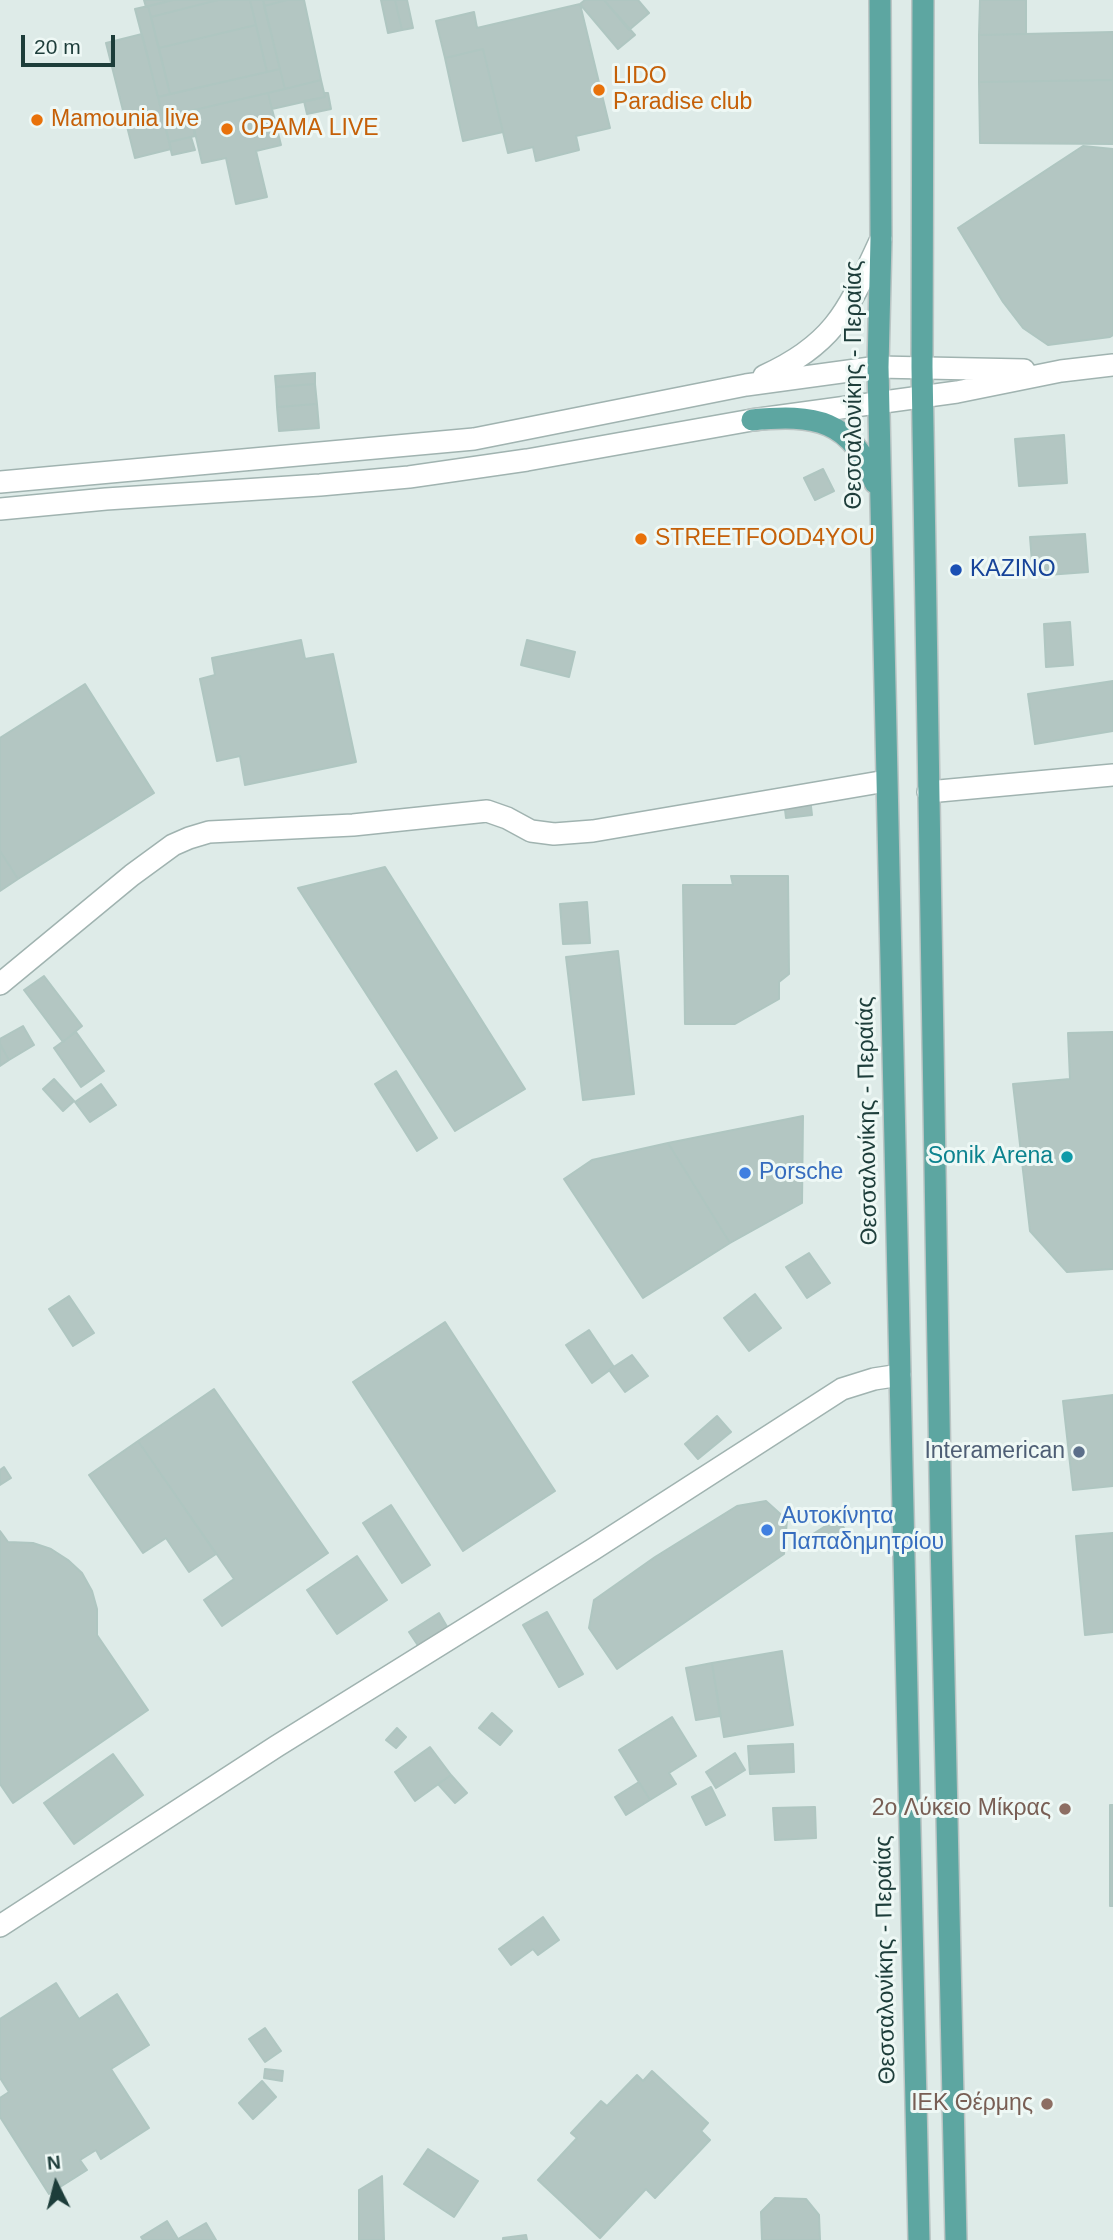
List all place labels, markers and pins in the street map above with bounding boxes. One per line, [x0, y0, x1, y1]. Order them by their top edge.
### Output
place label: LIDO Paradise club [613, 63, 752, 117]
marker: LIDO Paradise club [591, 82, 607, 98]
place label: Mamounia live [51, 106, 199, 134]
marker: Mamounia live [29, 112, 45, 128]
place label: ΟΡΑΜΑ LIVE [241, 115, 379, 143]
marker: ΟΡΑΜΑ LIVE [219, 121, 235, 137]
place label: STREETFOOD4YOU [655, 525, 875, 553]
marker: STREETFOOD4YOU [633, 531, 649, 547]
place label: ΚΑΖΙΝΟ [970, 556, 1056, 584]
marker: ΚΑΖΙΝΟ [948, 562, 964, 578]
place label: Sonik Arena [928, 1143, 1053, 1171]
marker: Sonik Arena [1059, 1149, 1075, 1165]
place label: Porsche [759, 1159, 843, 1187]
marker: Porsche [737, 1165, 753, 1181]
place label: Interamerican [924, 1438, 1065, 1466]
marker: Interamerican [1071, 1444, 1087, 1460]
place label: Αυτοκίνητα Παπαδημητρίου [781, 1503, 944, 1557]
marker: Αυτοκίνητα Παπαδημητρίου [759, 1522, 775, 1538]
place label: 2ο Λύκειο Μίκρας [872, 1795, 1051, 1823]
marker: 2ο Λύκειο Μίκρας [1057, 1801, 1073, 1817]
place label: ΙΕΚ Θέρμης [911, 2090, 1033, 2118]
marker: ΙΕΚ Θέρμης [1039, 2096, 1055, 2112]

